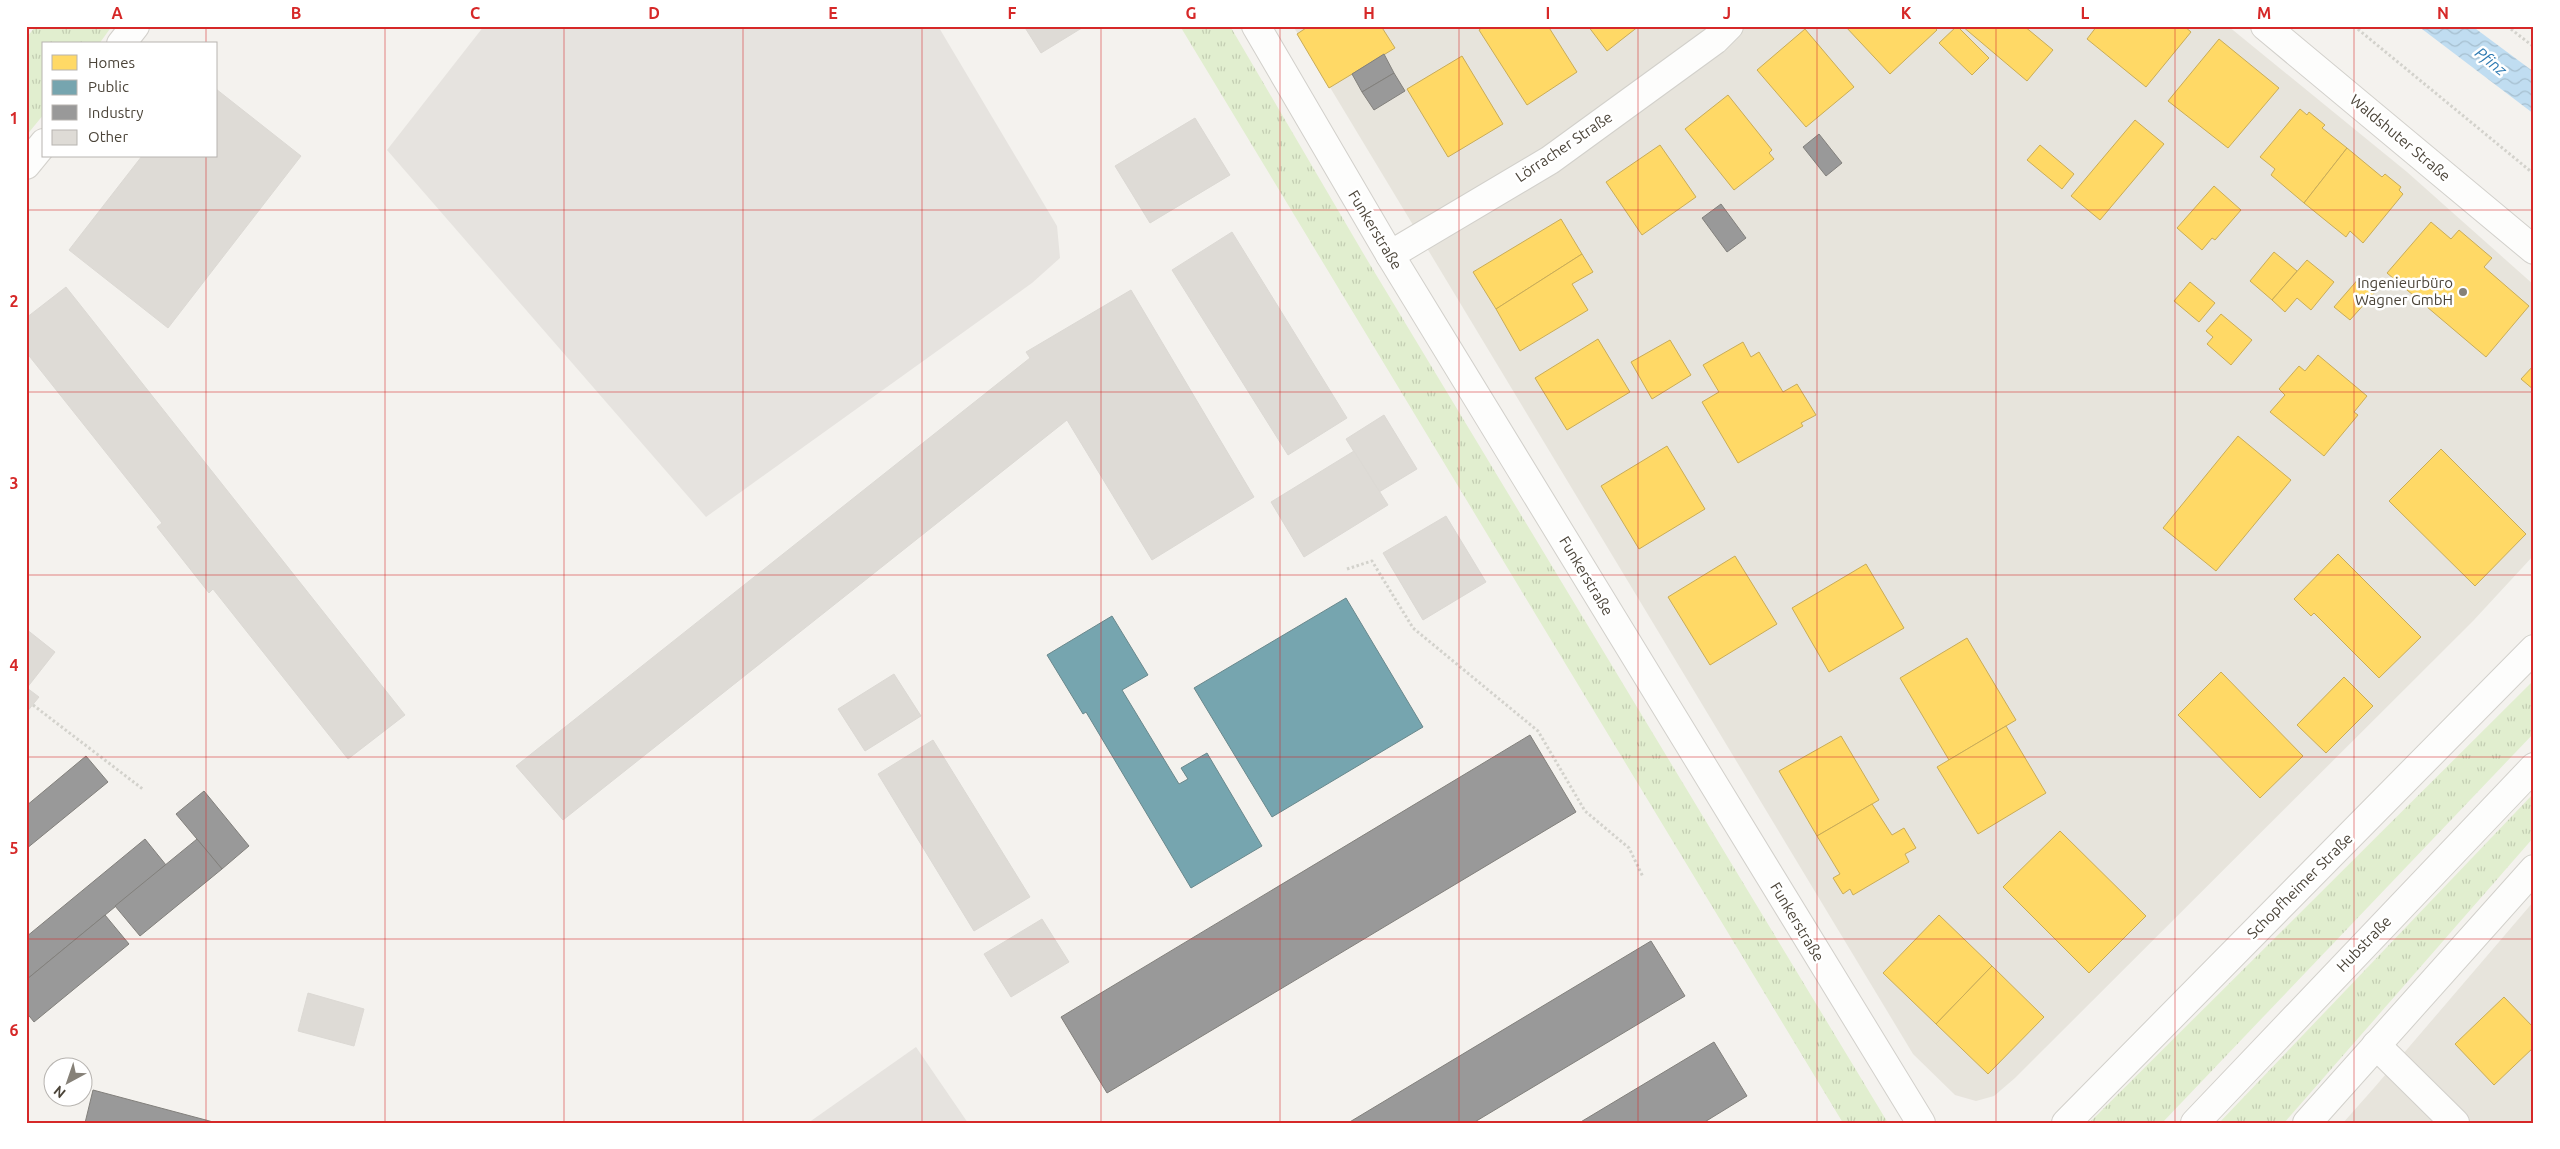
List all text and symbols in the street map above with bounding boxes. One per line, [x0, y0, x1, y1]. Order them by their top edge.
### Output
text: A [111, 4, 123, 22]
text: B [291, 4, 301, 22]
text: C [470, 4, 480, 22]
text: D [648, 4, 660, 22]
text: E [828, 4, 838, 22]
text: F [1008, 4, 1017, 22]
text: G [1185, 4, 1197, 22]
text: H [1363, 4, 1375, 22]
text: I [1546, 4, 1550, 22]
text: J [1723, 4, 1731, 22]
text: K [1901, 4, 1912, 22]
text: L [2081, 4, 2090, 22]
text: M [2257, 4, 2271, 22]
text: N [2437, 4, 2449, 22]
legend [42, 42, 218, 158]
water label: Pfinz [2471, 43, 2511, 80]
text: Homes [88, 54, 135, 71]
text: Public [88, 78, 129, 95]
street label: Waldshuter Straße [2347, 91, 2454, 184]
text: Industry [88, 104, 143, 121]
street label: Lörracher Straße [1512, 108, 1615, 185]
text: 1 [9, 109, 19, 127]
text: Other [88, 128, 128, 145]
street label: Funkerstraße [1345, 187, 1406, 272]
place label: Ingenieurbüro Wagner GmbH [2355, 274, 2453, 308]
marker: Ingenieurbüro Wagner GmbH [2457, 286, 2469, 298]
text: 2 [9, 292, 19, 310]
text: 3 [9, 474, 19, 492]
street label: Funkerstraße [1556, 533, 1617, 618]
text: 4 [9, 656, 19, 674]
street label: Schopfheimer Straße [2243, 829, 2356, 942]
text: 5 [9, 839, 19, 857]
street label: Funkerstraße [1767, 879, 1828, 964]
street label: Hubstraße [2333, 912, 2394, 975]
text: 6 [9, 1021, 19, 1039]
north arrow [42, 1056, 92, 1106]
text: N [50, 1082, 69, 1101]

